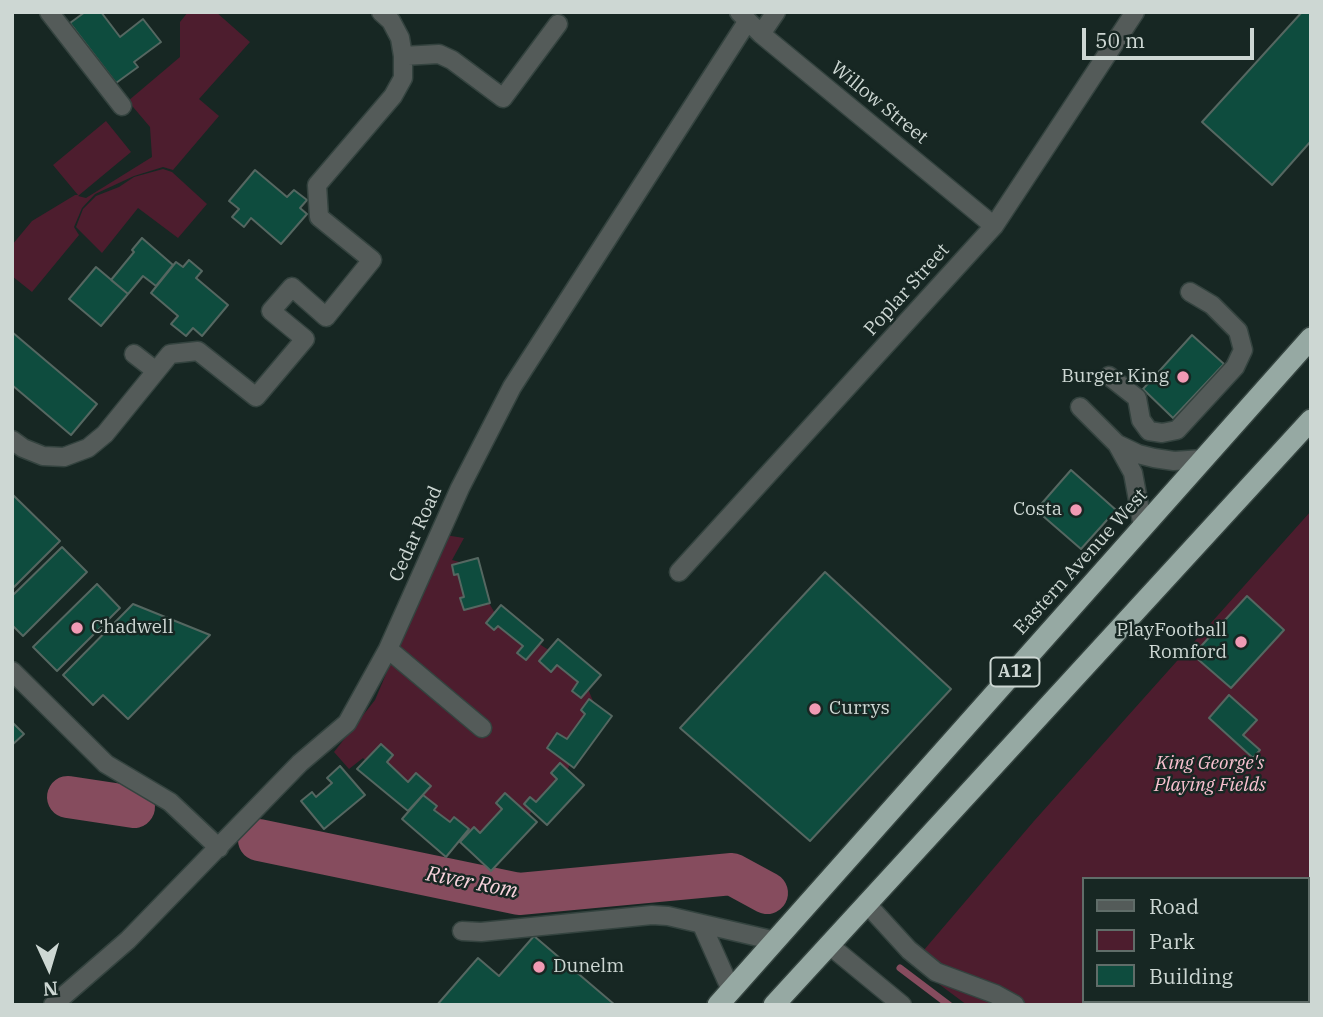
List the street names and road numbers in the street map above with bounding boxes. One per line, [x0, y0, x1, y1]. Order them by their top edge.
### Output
street label: Willow Street [826, 57, 932, 149]
street label: Poplar Street [860, 239, 954, 341]
street label: Cedar Road [385, 483, 447, 585]
street label: Eastern Avenue West [1010, 484, 1152, 640]
road number: A12 [990, 658, 1040, 686]

